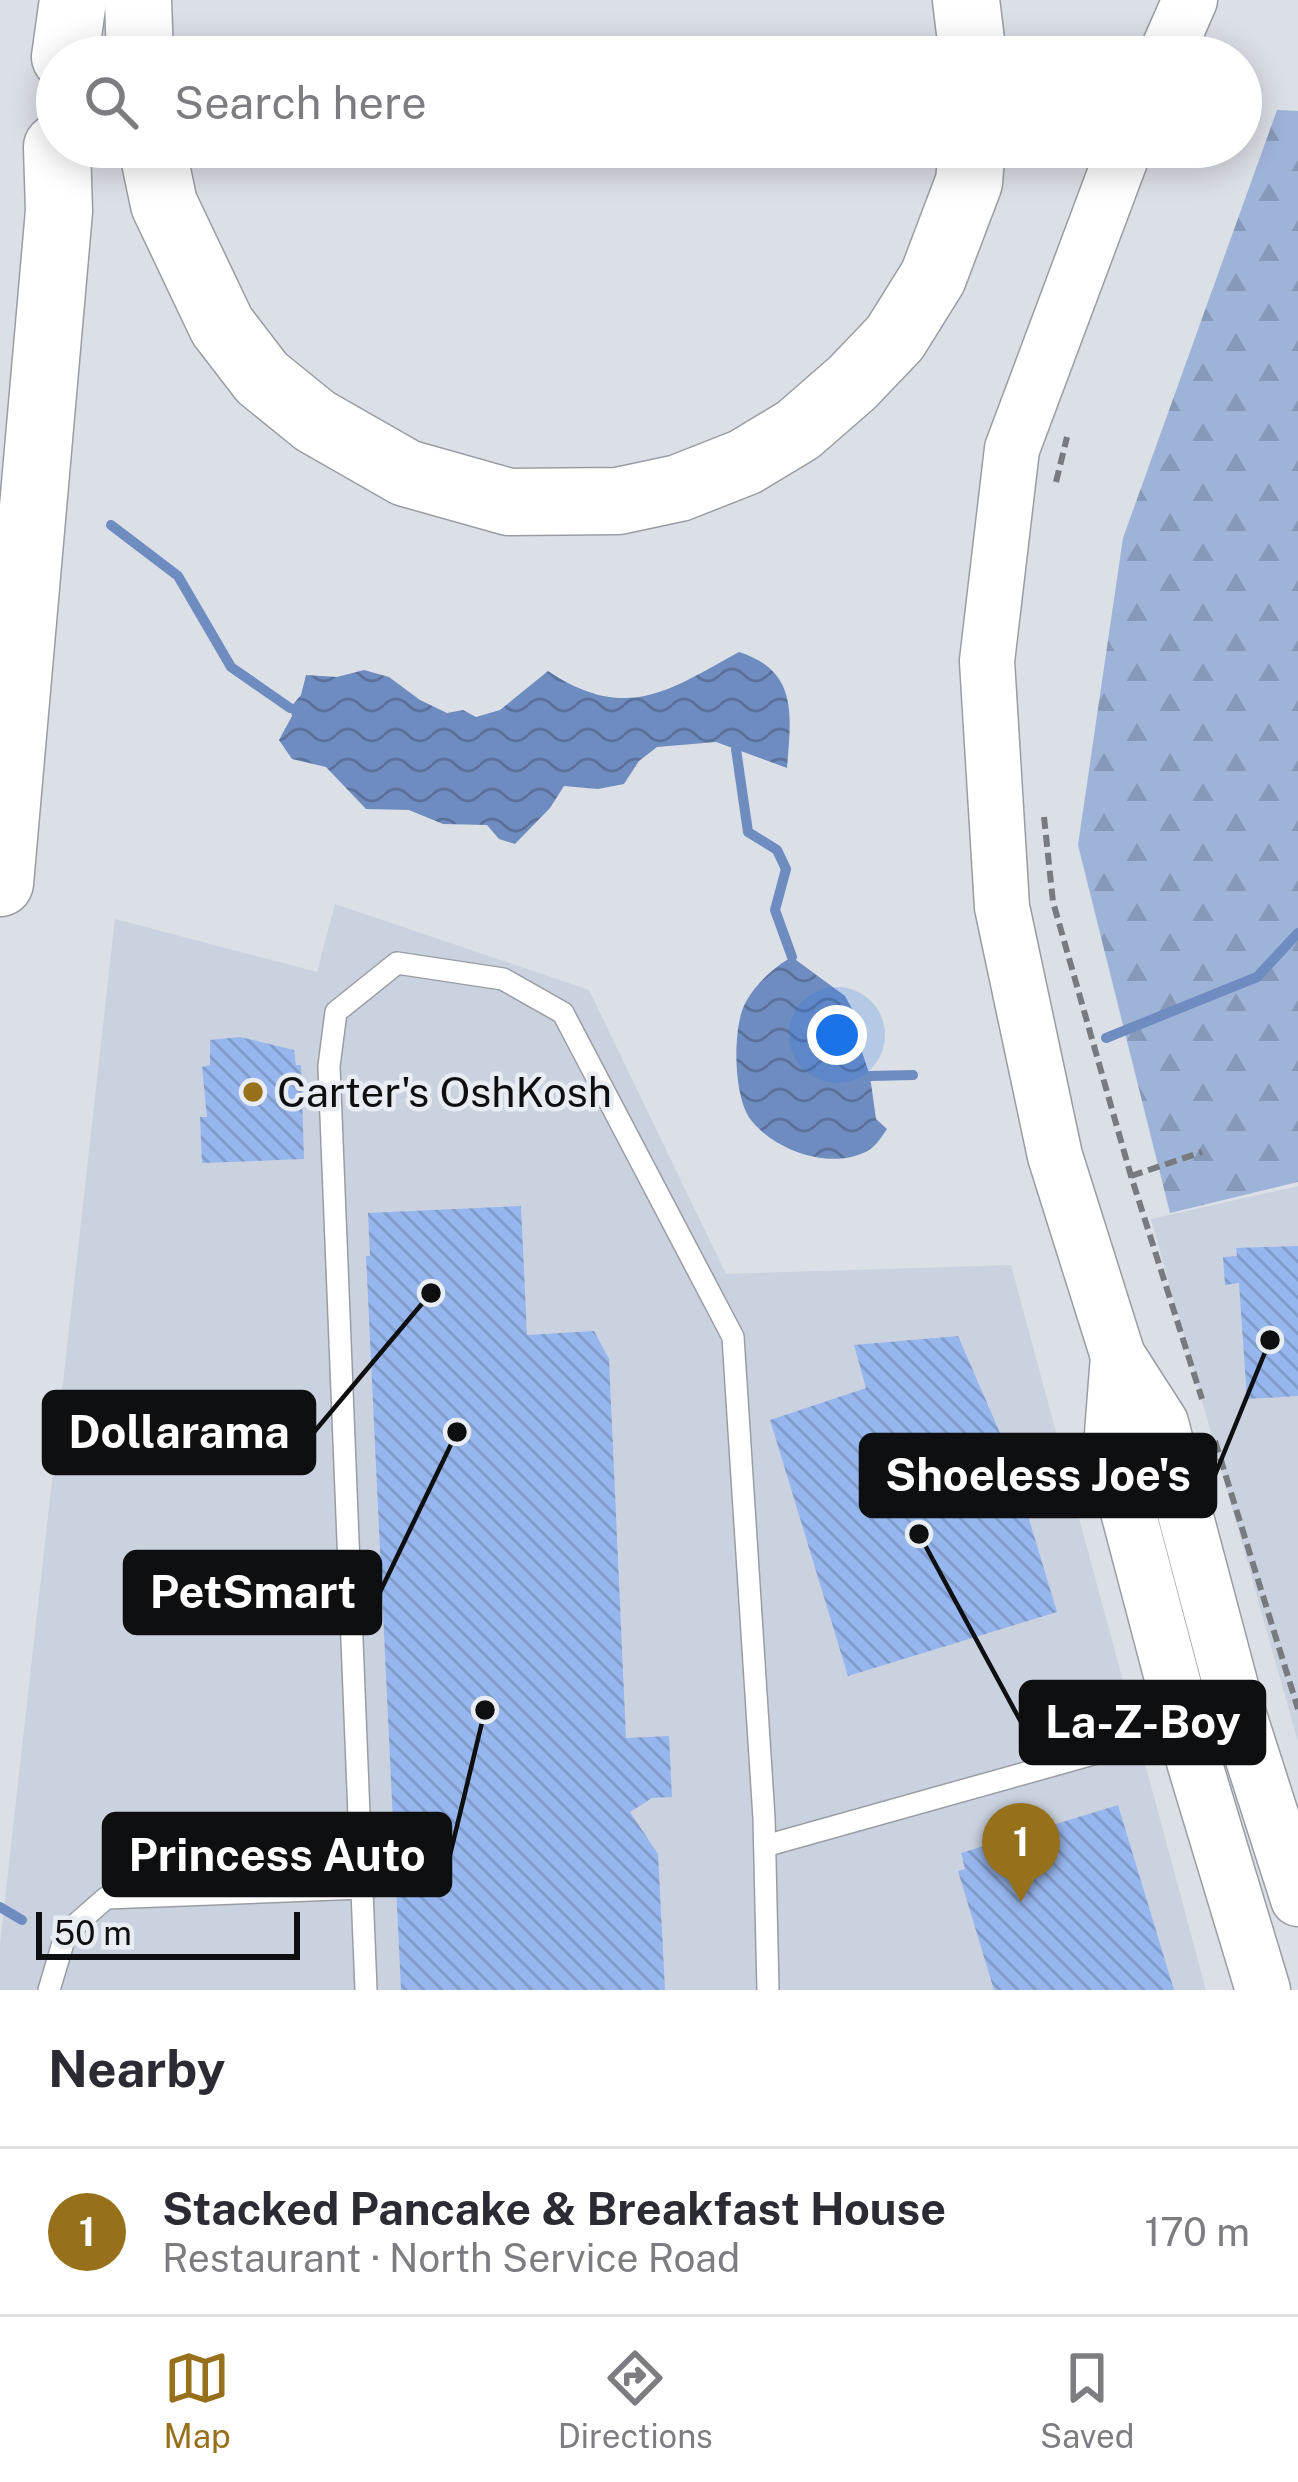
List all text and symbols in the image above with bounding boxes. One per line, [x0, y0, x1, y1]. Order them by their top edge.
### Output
search box [36, 36, 1262, 168]
icon: search [78, 69, 144, 135]
text: Search here [174, 76, 427, 129]
your location [807, 1005, 867, 1065]
place label: Carter's OshKosh [277, 1067, 612, 1116]
marker: Carter's OshKosh [240, 1079, 266, 1105]
callout: Dollarama [44, 1392, 314, 1473]
text: Dollarama [68, 1405, 290, 1458]
callout: Shoeless Joe's [861, 1435, 1215, 1516]
text: Shoeless Joe's [885, 1448, 1191, 1501]
callout: PetSmart [125, 1552, 380, 1633]
text: PetSmart [150, 1565, 356, 1618]
callout: La-Z-Boy [1021, 1682, 1264, 1763]
text: La-Z-Boy [1045, 1695, 1241, 1748]
pin: 1 [982, 1803, 1060, 1902]
callout: Princess Auto [104, 1814, 450, 1895]
text: Princess Auto [128, 1828, 426, 1881]
scale bar [36, 1906, 300, 1959]
text: 50 m [54, 1914, 132, 1952]
text: Nearby [48, 2039, 225, 2098]
text: Stacked Pancake & Breakfast House [162, 2182, 946, 2235]
text: 1 [79, 2209, 95, 2255]
text: 170 m [1144, 2209, 1250, 2255]
text: Restaurant · North Service Road [162, 2235, 740, 2281]
tab: Map [164, 2345, 231, 2455]
tab: Directions [558, 2345, 713, 2455]
tab: Saved [1040, 2345, 1134, 2455]

